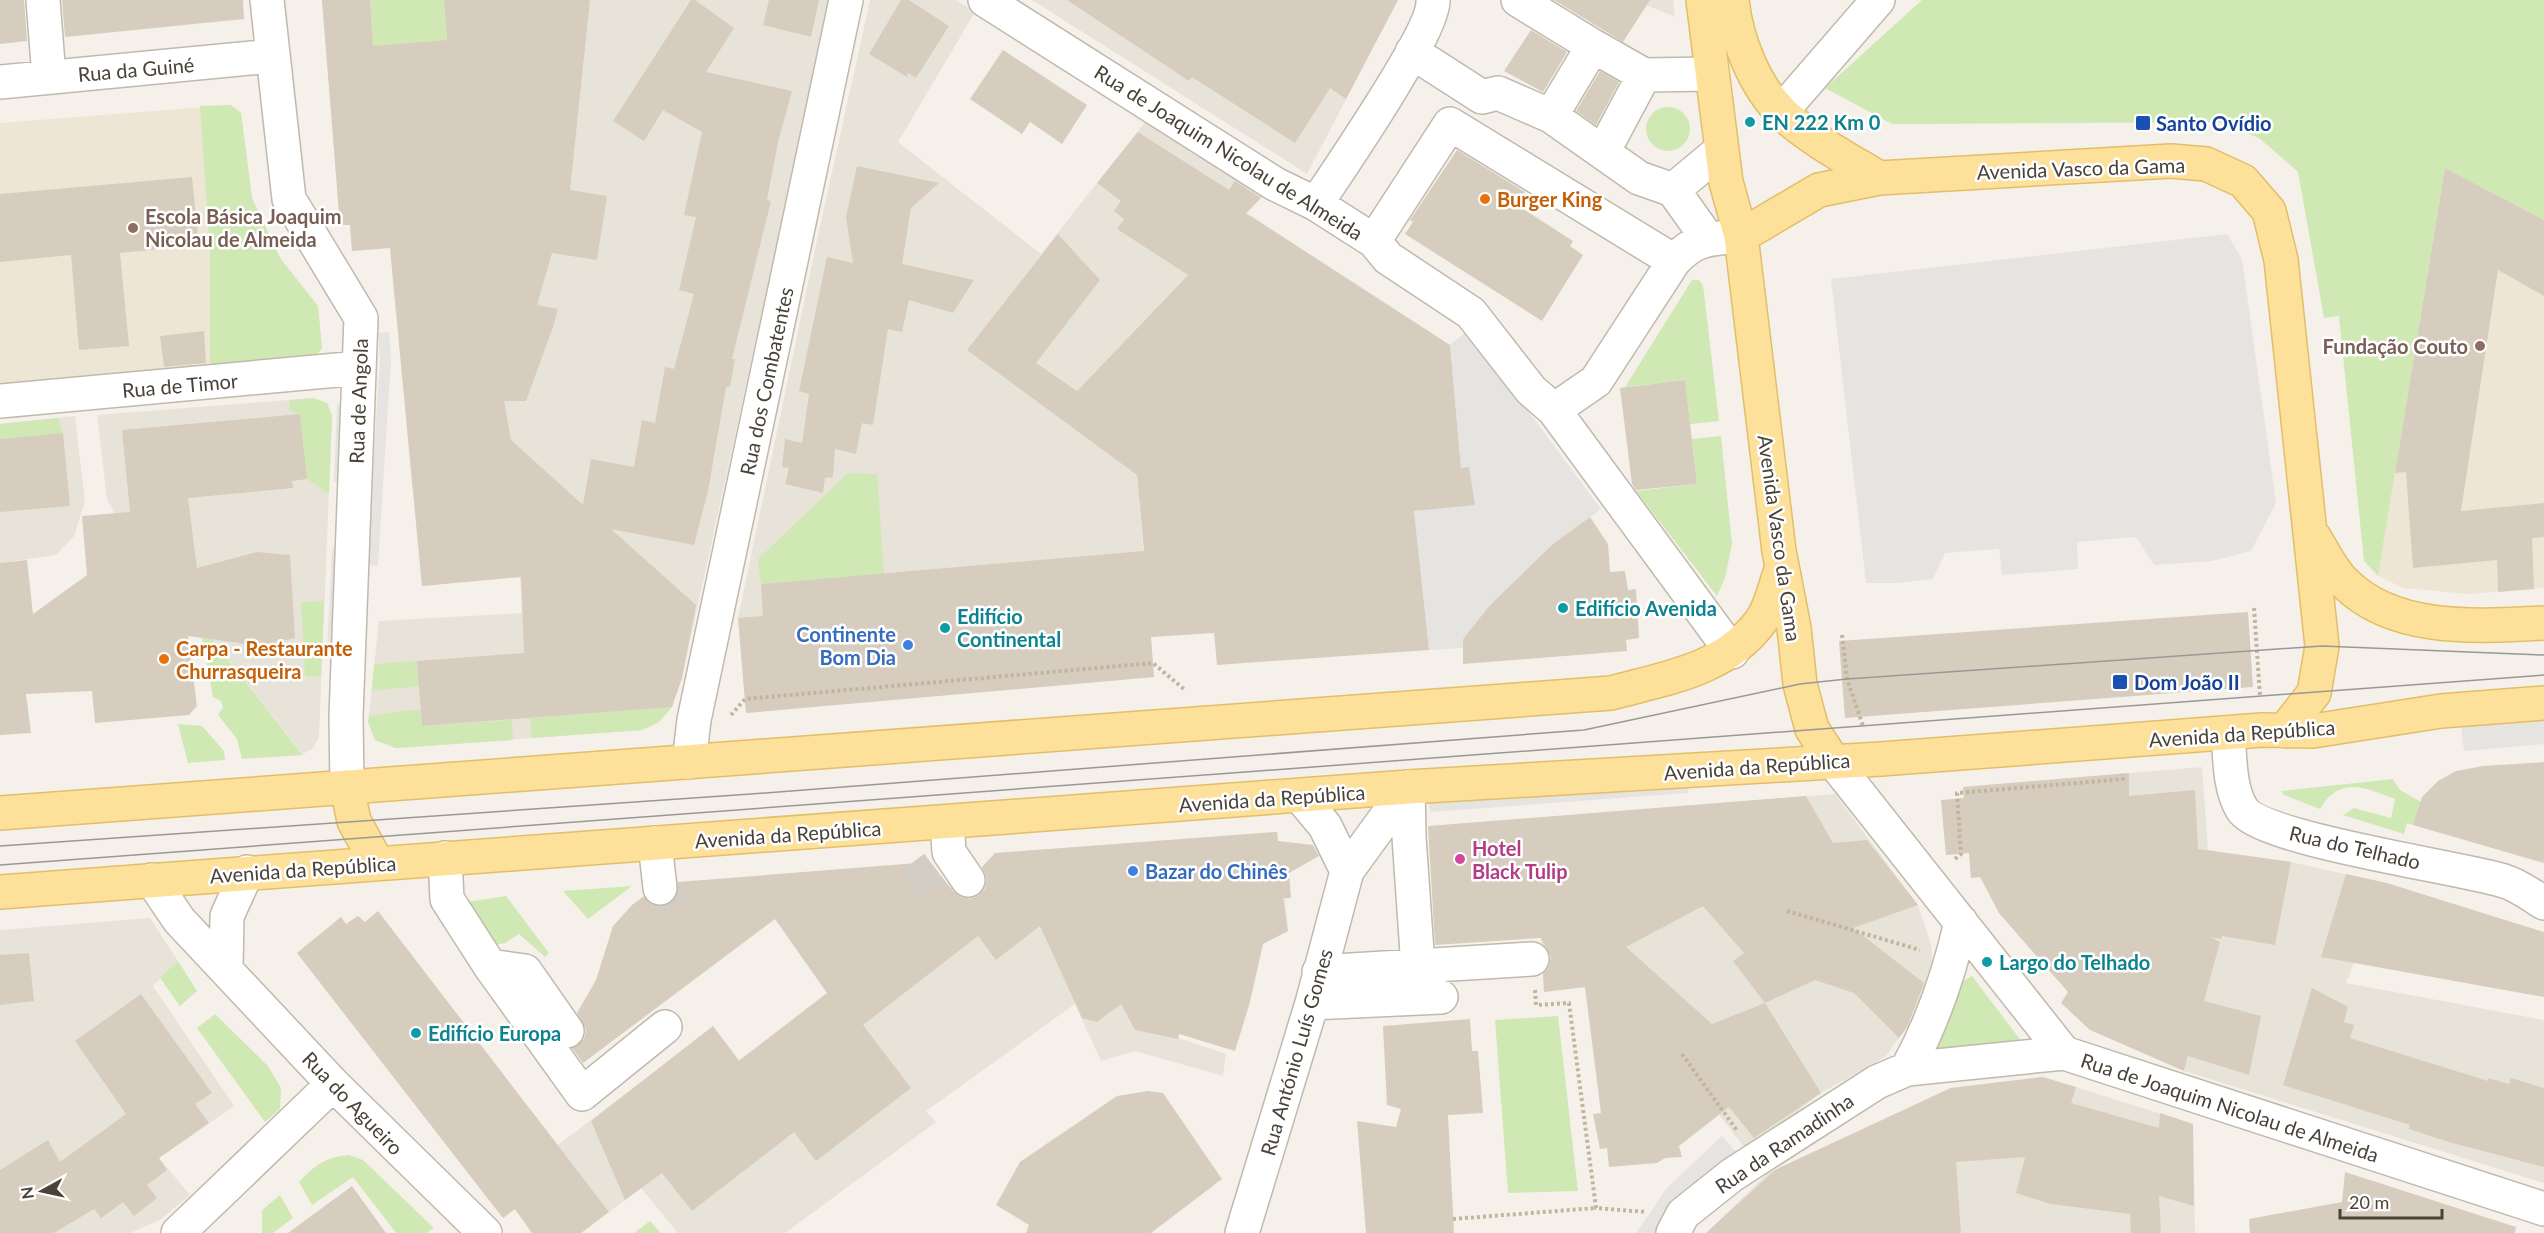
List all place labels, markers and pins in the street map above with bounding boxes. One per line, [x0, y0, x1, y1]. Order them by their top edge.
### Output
place label: EN 222 Km 0 [1762, 110, 1881, 134]
place label: Santo Ovídio [2156, 111, 2272, 135]
marker: Santo Ovídio [2134, 114, 2152, 132]
marker: EN 222 Km 0 [1743, 115, 1757, 129]
place label: Burger King [1497, 187, 1603, 211]
marker: Burger King [1478, 192, 1492, 206]
place label: Escola Básica Joaquim Nicolau de Almeida [145, 204, 342, 251]
marker: Escola Básica Joaquim Nicolau de Almeida [126, 221, 140, 235]
place label: Fundação Couto [2323, 334, 2468, 358]
marker: Fundação Couto [2473, 339, 2487, 353]
place label: Edifício Avenida [1575, 596, 1717, 620]
marker: Edifício Avenida [1556, 601, 1570, 615]
place label: Edifício Continental [957, 604, 1061, 651]
marker: Edifício Continental [938, 621, 952, 635]
place label: Continente Bom Dia [796, 622, 896, 669]
place label: Carpa - Restaurante Churrasqueira [176, 636, 353, 683]
marker: Continente Bom Dia [901, 638, 915, 652]
marker: Carpa - Restaurante Churrasqueira [157, 652, 171, 666]
place label: Dom João II [2134, 670, 2240, 694]
marker: Dom João II [2111, 673, 2129, 691]
place label: Hotel Black Tulip [1472, 836, 1568, 883]
marker: Hotel Black Tulip [1453, 852, 1467, 866]
place label: Bazar do Chinês [1145, 859, 1288, 883]
marker: Bazar do Chinês [1126, 864, 1140, 878]
place label: Largo do Telhado [1999, 950, 2150, 974]
marker: Largo do Telhado [1980, 955, 1994, 969]
place label: Edifício Europa [428, 1021, 561, 1045]
marker: Edifício Europa [409, 1026, 423, 1040]

